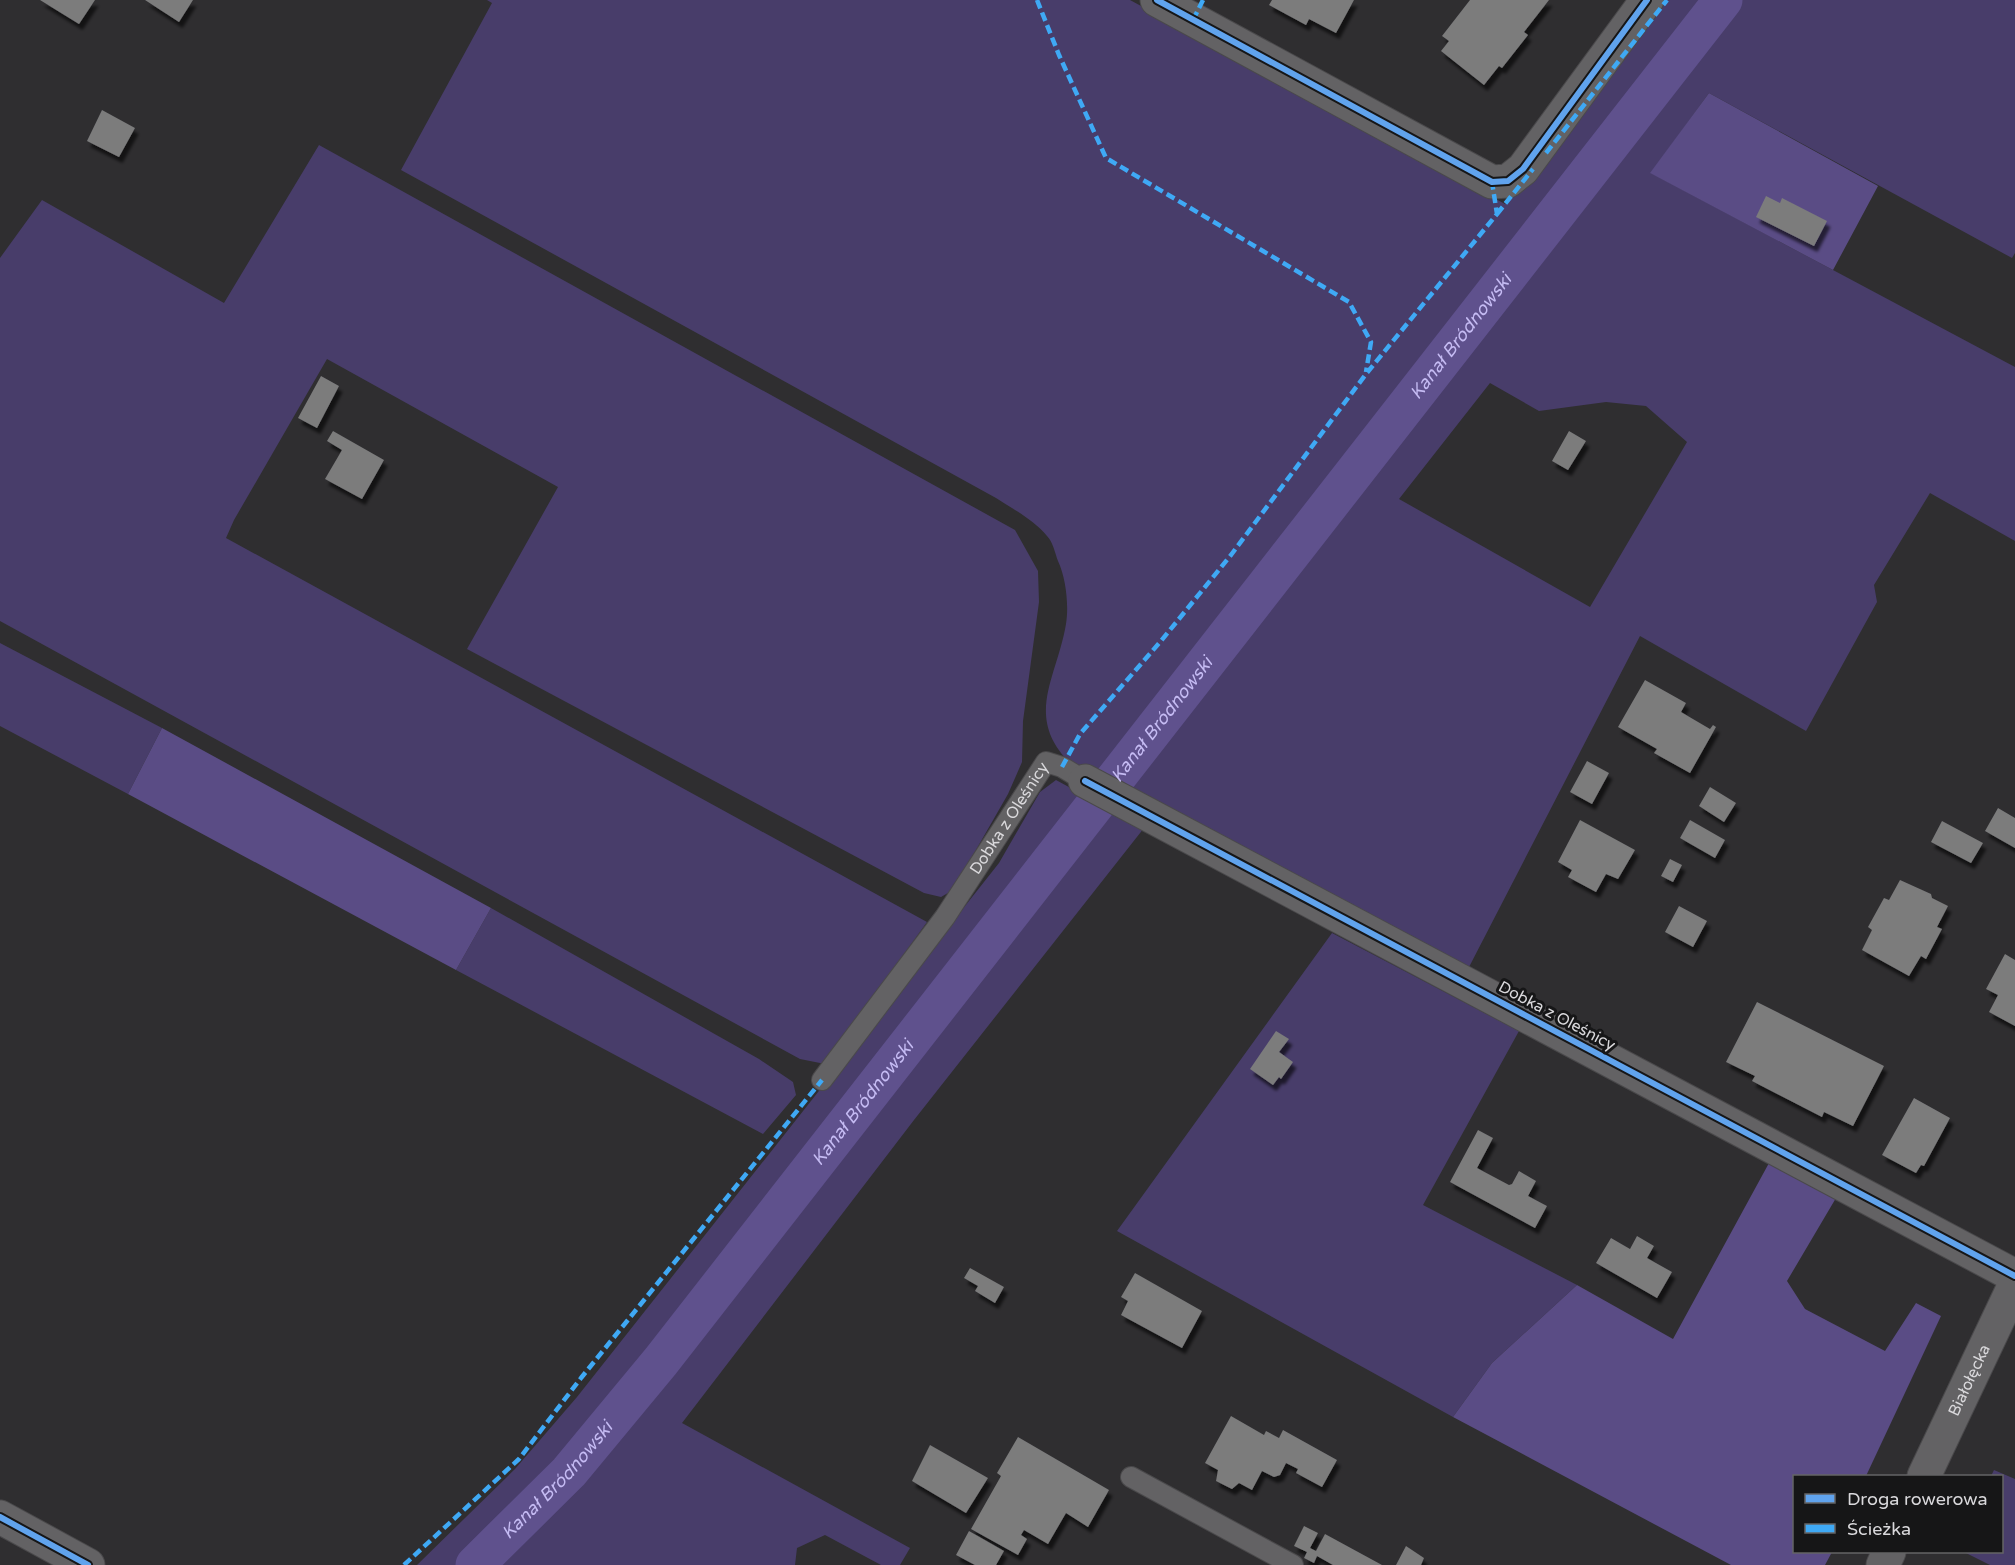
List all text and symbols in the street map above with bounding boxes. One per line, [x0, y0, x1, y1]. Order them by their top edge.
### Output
water label: Kanał Bródnowski [1405, 267, 1518, 403]
water label: Kanał Bródnowski [1106, 651, 1219, 787]
street label: Dobka z Oleśnicy [965, 758, 1053, 878]
street label: Dobka z Oleśnicy [1495, 977, 1619, 1055]
water label: Kanał Bródnowski [807, 1034, 920, 1170]
street label: Białołęcka [1944, 1341, 1995, 1419]
water label: Kanał Bródnowski [497, 1415, 619, 1544]
legend [1793, 1475, 2003, 1553]
text: Droga rowerowa [1847, 1488, 1988, 1510]
text: Ścieżka [1847, 1518, 1911, 1540]

